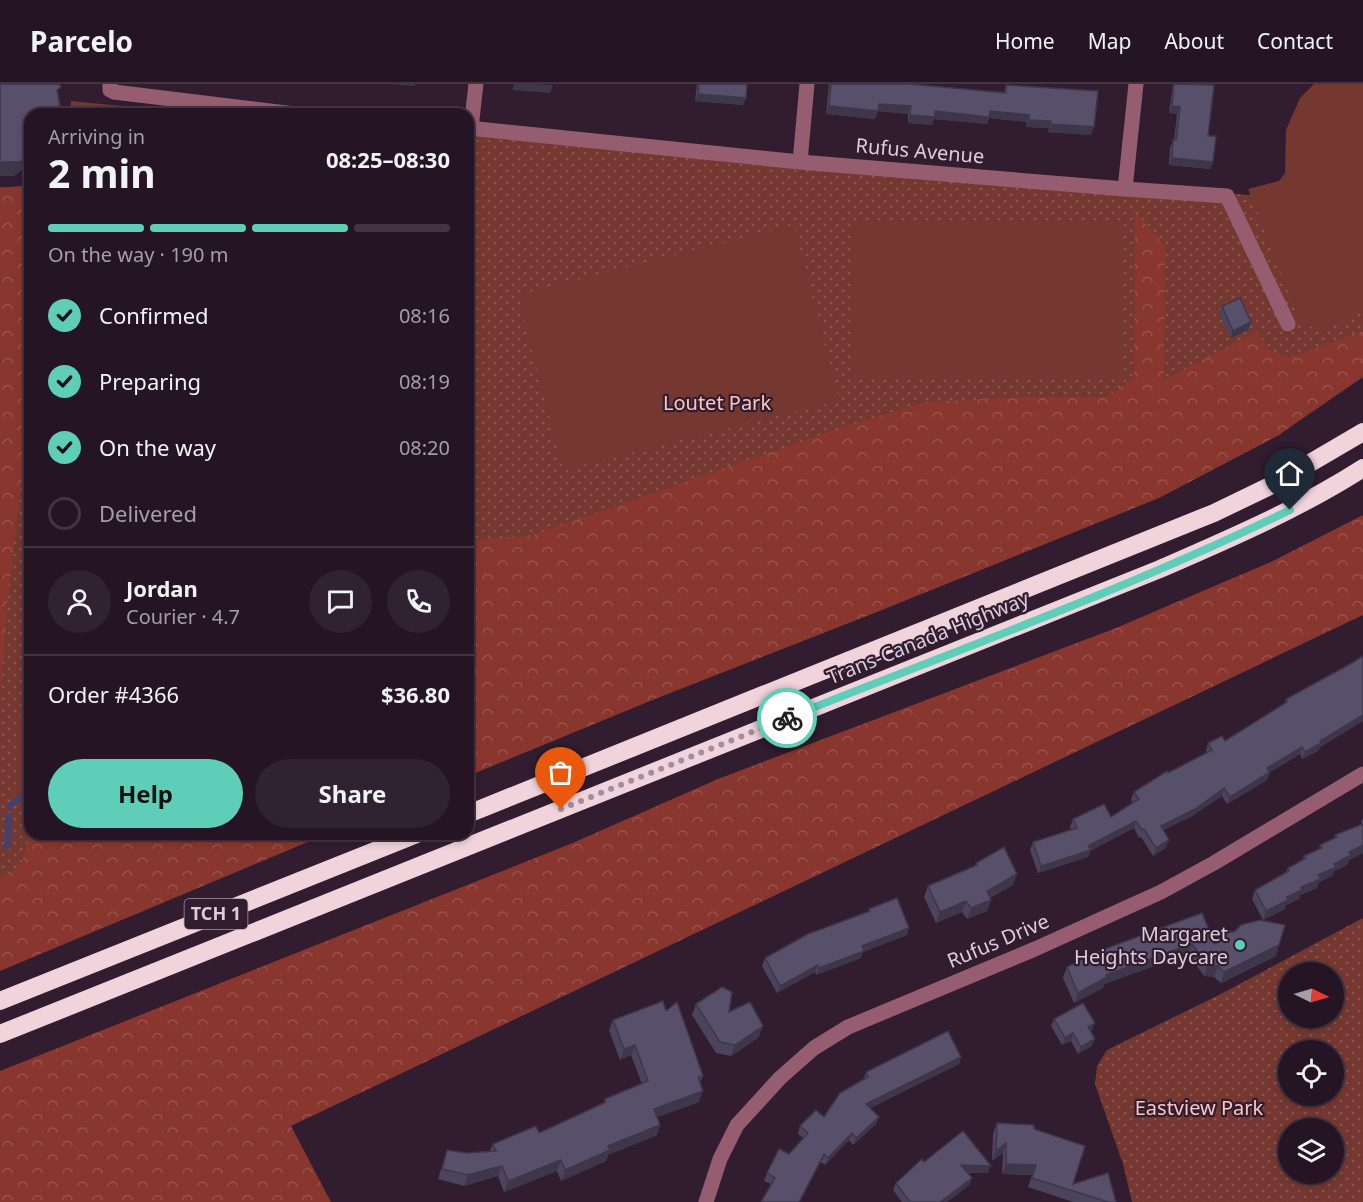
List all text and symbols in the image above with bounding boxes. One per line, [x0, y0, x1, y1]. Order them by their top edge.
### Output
text: Parcelo [30, 22, 133, 60]
text: Home [995, 27, 1055, 55]
text: Map [1088, 27, 1131, 55]
text: About [1164, 27, 1224, 55]
text: Contact [1257, 27, 1333, 55]
text: Arriving in [48, 123, 145, 150]
street label: Rufus Avenue [855, 131, 985, 170]
text: 08:25–08:30 [326, 144, 450, 174]
text: 2 min [48, 146, 155, 199]
text: On the way · 190 m [48, 241, 228, 268]
icon: check [48, 299, 81, 332]
text: Confirmed [99, 300, 209, 330]
text: 08:16 [399, 302, 450, 329]
icon: check [48, 365, 81, 398]
text: Preparing [99, 366, 201, 396]
text: 08:19 [399, 368, 450, 395]
park label: Loutet Park [663, 389, 771, 416]
icon: check [48, 431, 81, 464]
text: On the way [99, 432, 216, 462]
text: 08:20 [399, 434, 450, 461]
pin [1264, 448, 1315, 510]
icon: home [1273, 457, 1306, 490]
text: Delivered [99, 498, 197, 528]
button: person [48, 570, 111, 633]
button: chat [309, 570, 372, 633]
button: phone [387, 570, 450, 633]
text: Jordan [126, 573, 198, 603]
street label: Trans-Canada Highway [823, 584, 1034, 690]
text: Courier · 4.7 [126, 603, 240, 630]
text: Order #4366 [48, 679, 179, 709]
text: $36.80 [381, 679, 450, 709]
courier [757, 688, 817, 748]
icon: bike [771, 702, 804, 735]
pin [535, 747, 586, 809]
icon: bag [544, 756, 577, 789]
button: Help [48, 759, 243, 828]
button: Share [255, 759, 450, 828]
road number: TCH 1 [184, 899, 248, 929]
street label: Rufus Drive [943, 907, 1053, 974]
place label: Margaret Heights Daycare [1074, 920, 1228, 970]
marker: Margaret Heights Daycare [1233, 938, 1247, 952]
north arrow [1278, 962, 1344, 1028]
map controls [1278, 962, 1344, 1184]
button: locate [1278, 1040, 1344, 1106]
park label: Eastview Park [1135, 1094, 1264, 1121]
button: layers [1278, 1118, 1344, 1184]

